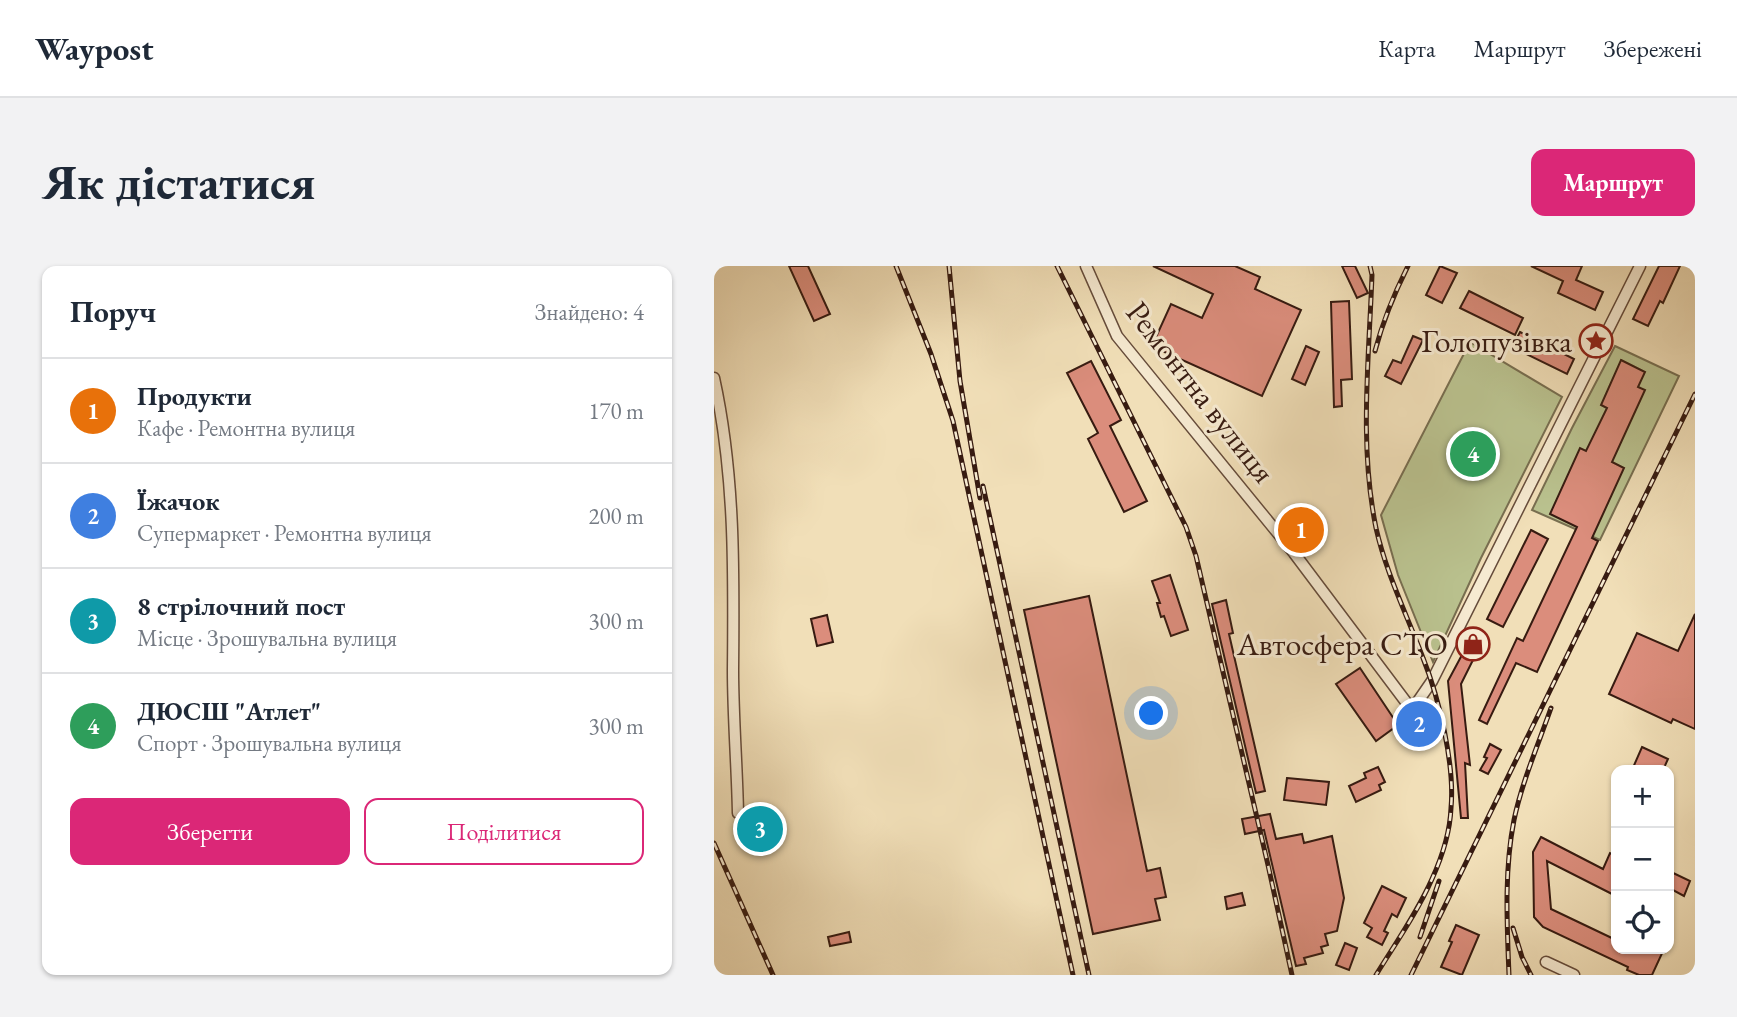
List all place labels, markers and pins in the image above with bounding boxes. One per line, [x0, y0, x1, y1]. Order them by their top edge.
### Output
place label: Голопузівка [1421, 320, 1572, 362]
place icon: Голопузівка [1577, 322, 1615, 360]
pin: 4 [1450, 428, 1496, 480]
pin: 1 [1278, 504, 1324, 556]
place label: Автосфера СТО [1236, 623, 1448, 665]
shop icon: Автосфера СТО [1454, 625, 1492, 663]
pin: 2 [1396, 698, 1442, 750]
pin: 3 [737, 803, 783, 855]

